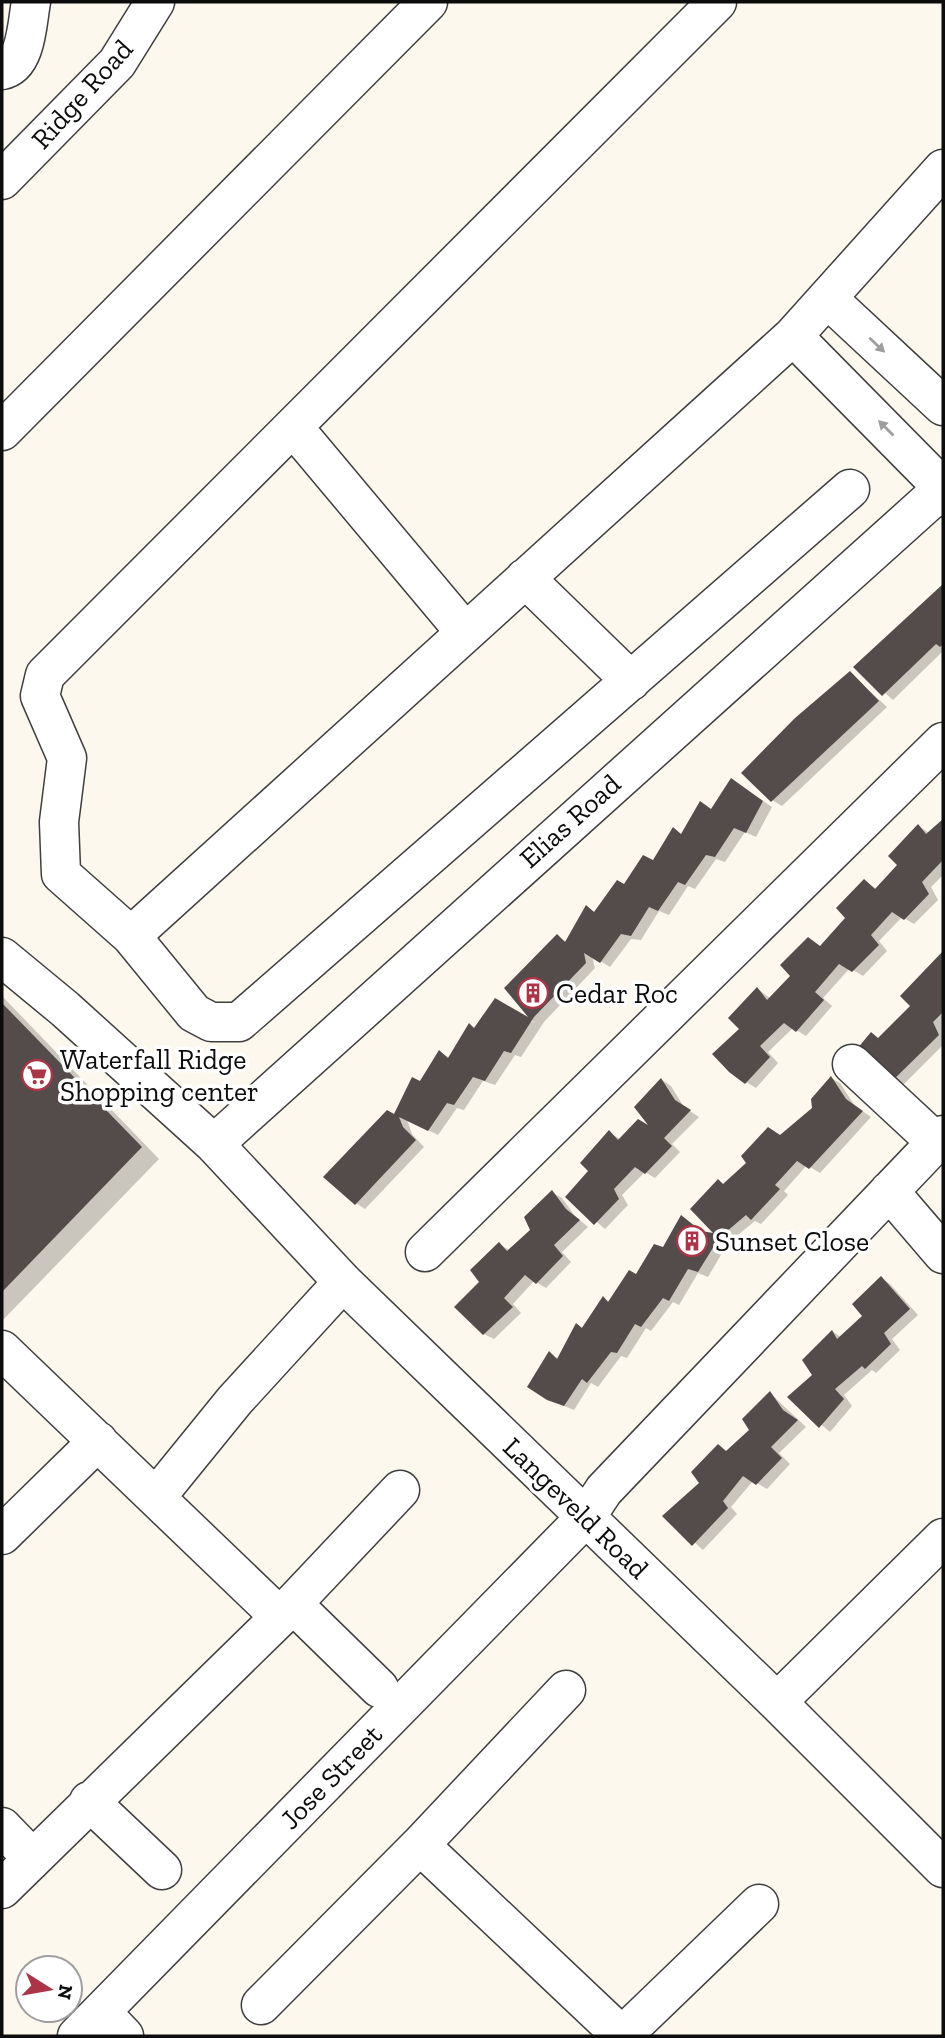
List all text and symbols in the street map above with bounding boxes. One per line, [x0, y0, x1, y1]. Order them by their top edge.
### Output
street label: Ridge Road [24, 33, 140, 155]
one-way arrow [868, 337, 886, 353]
one-way arrow [878, 420, 895, 437]
street label: Elias Road [513, 767, 627, 875]
building icon: Cedar Roc [516, 976, 550, 1010]
place label: Cedar Roc [556, 977, 678, 1010]
place label: Waterfall Ridge Shopping center [60, 1043, 259, 1108]
supermarket icon: Waterfall Ridge Shopping center [20, 1058, 54, 1092]
building icon: Sunset Close [675, 1224, 709, 1258]
place label: Sunset Close [715, 1225, 869, 1258]
street label: Langeveld Road [497, 1430, 655, 1586]
street label: Jose Street [273, 1718, 389, 1836]
north arrow [14, 1954, 84, 2024]
text: N [53, 1983, 78, 2001]

